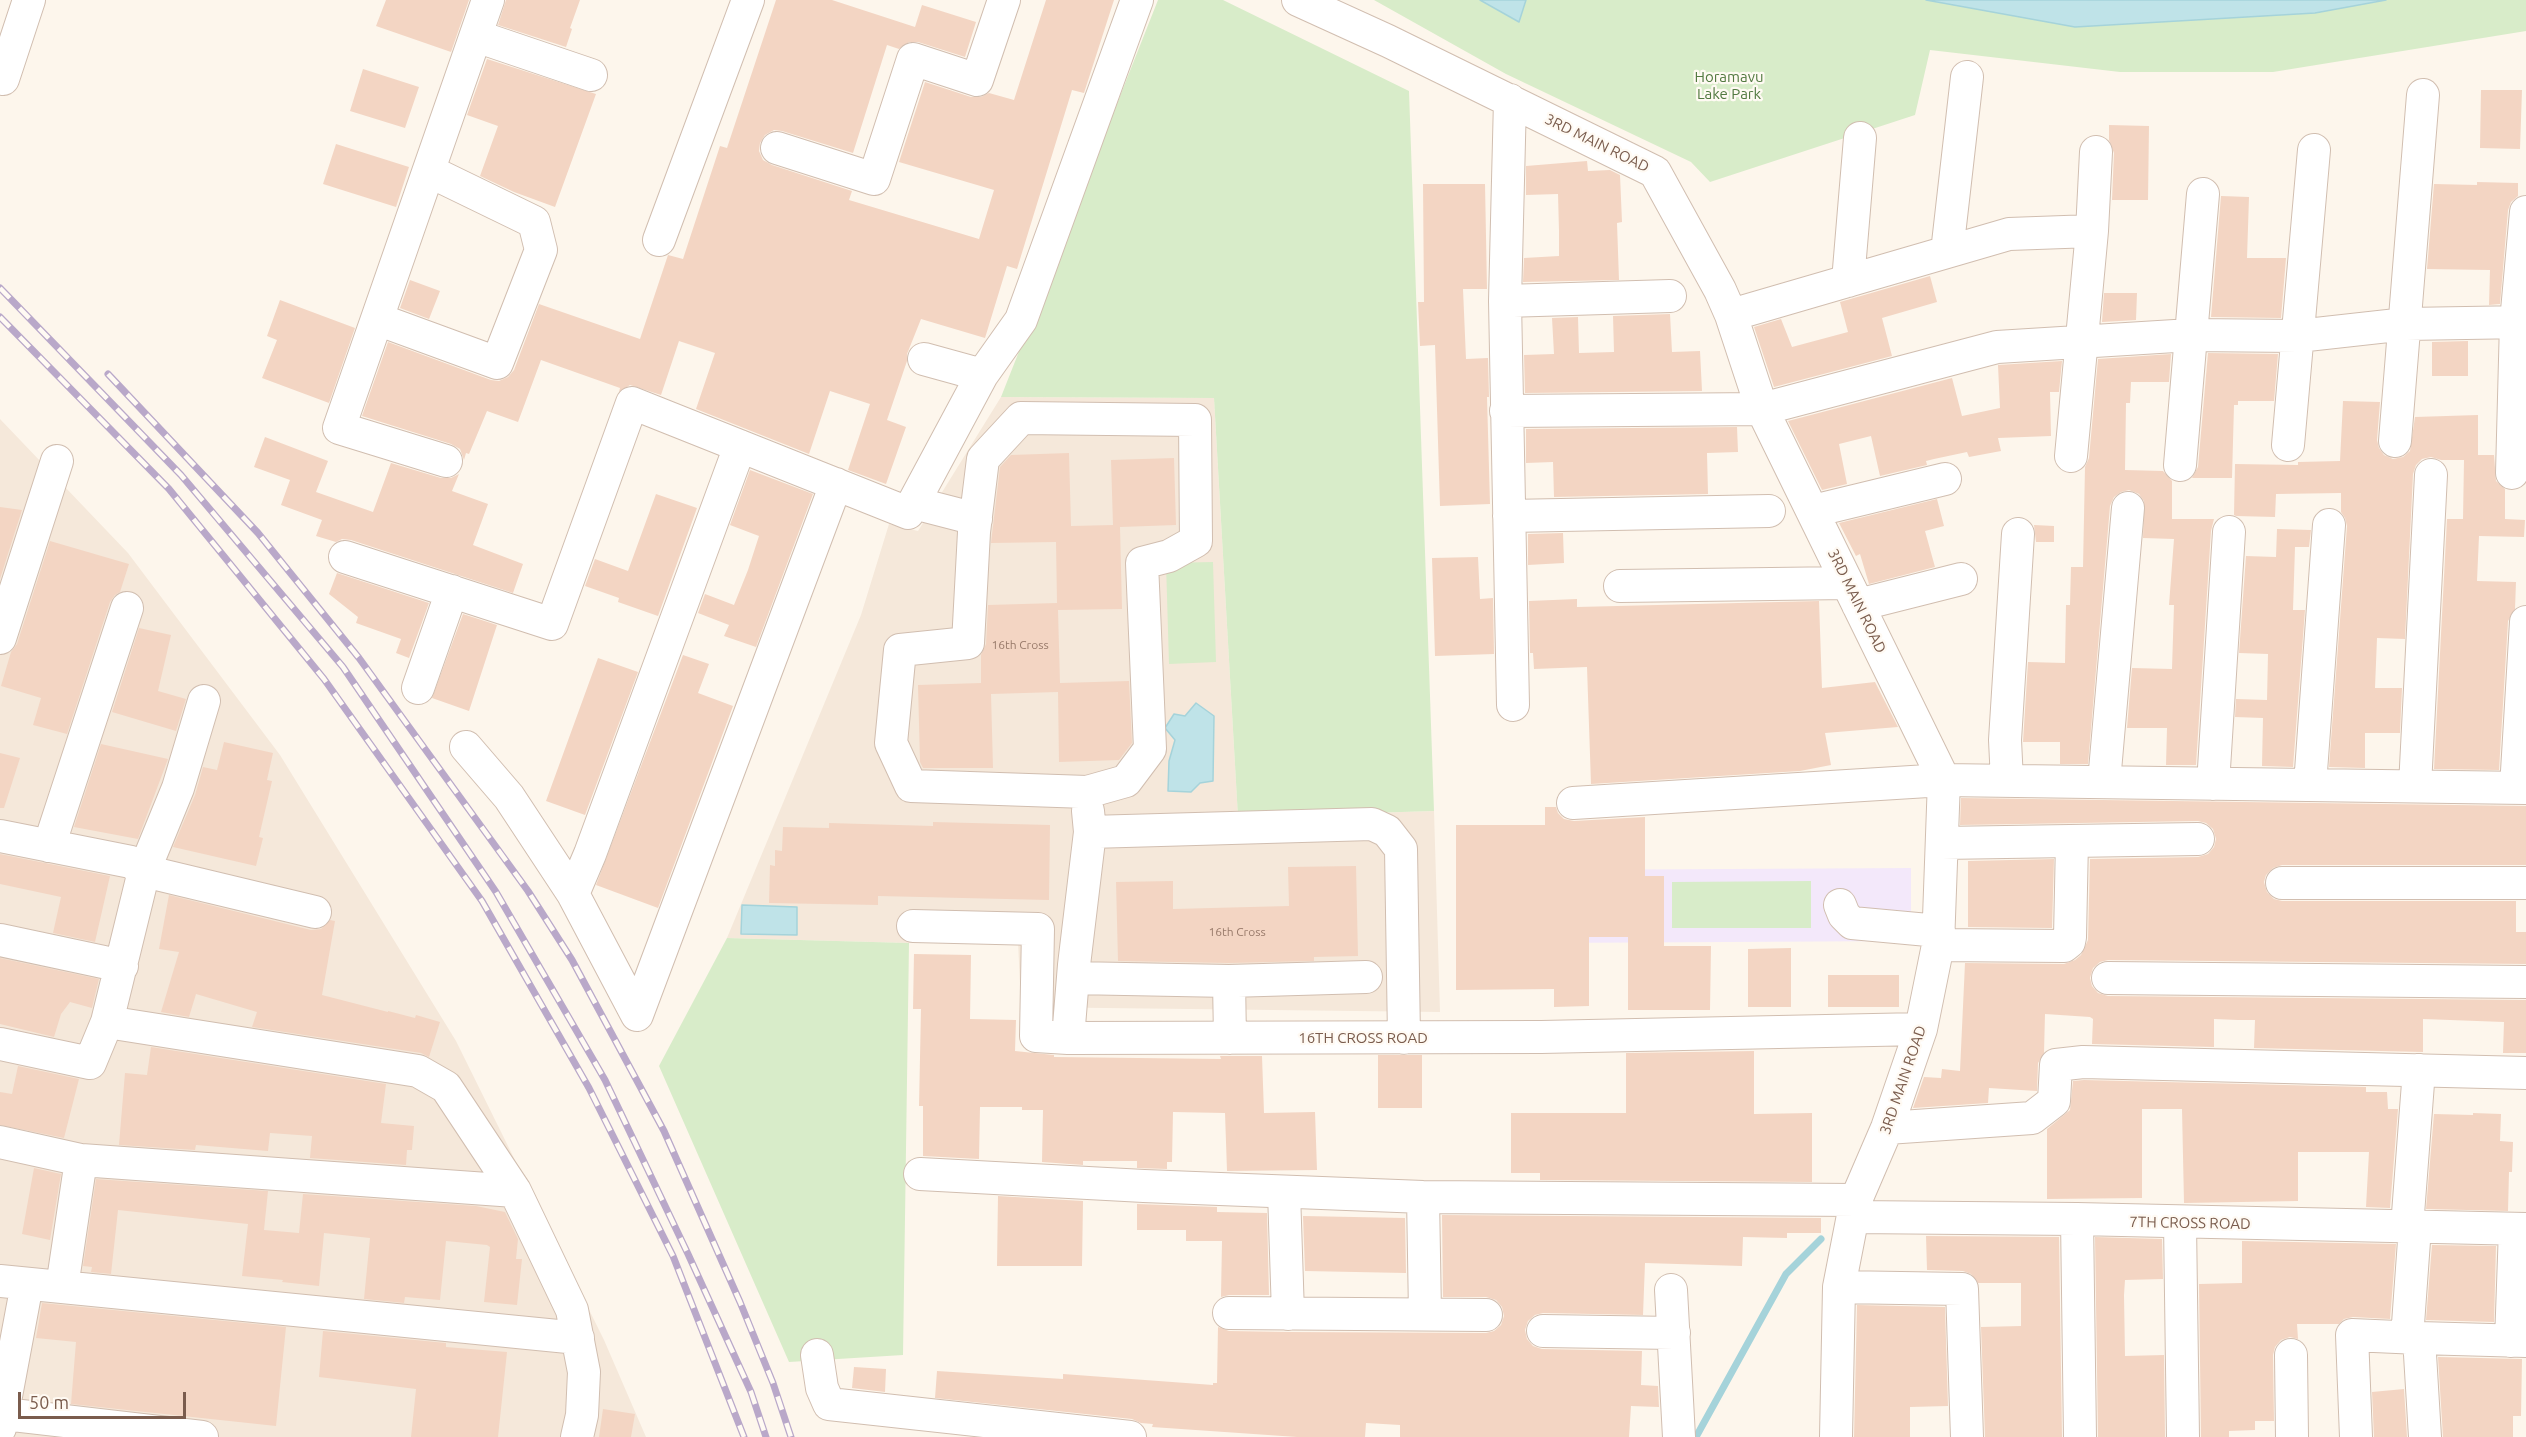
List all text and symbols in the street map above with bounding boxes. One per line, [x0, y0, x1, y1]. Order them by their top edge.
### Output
park label: Horamavu Lake Park [1694, 68, 1764, 103]
street label: 3RD MAIN ROAD [1542, 110, 1652, 176]
street label: 3RD MAIN ROAD [1824, 546, 1890, 656]
house number: 16th Cross [991, 638, 1049, 652]
house number: 16th Cross [1208, 925, 1266, 939]
street label: 3RD MAIN ROAD [1876, 1023, 1930, 1137]
street label: 16TH CROSS ROAD [1298, 1029, 1428, 1047]
street label: 7TH CROSS ROAD [2129, 1213, 2251, 1233]
scale bar [21, 1380, 189, 1418]
text: 50 m [29, 1392, 69, 1412]

